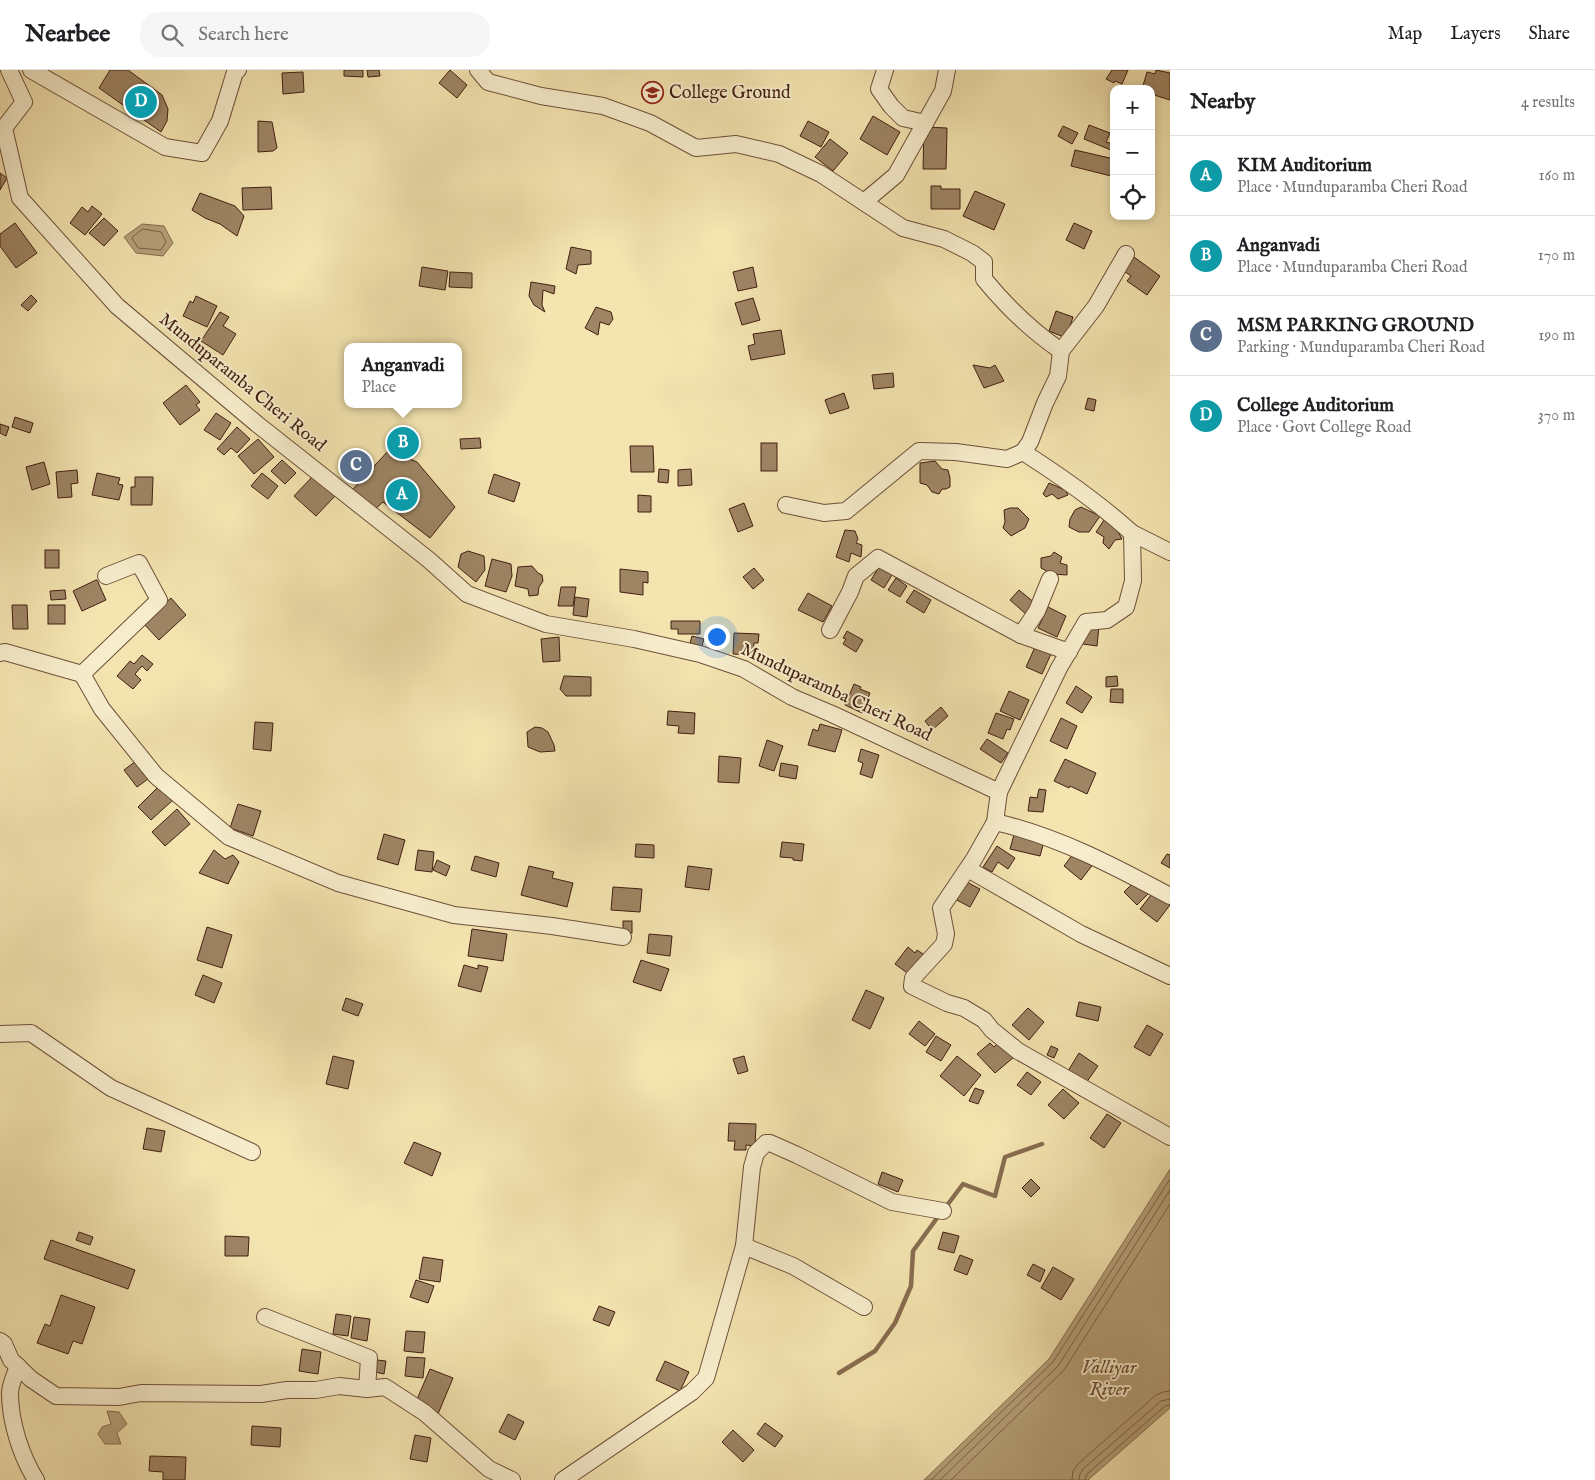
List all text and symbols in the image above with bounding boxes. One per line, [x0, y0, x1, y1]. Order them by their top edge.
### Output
search box [140, 12, 490, 57]
text: Nearbee [25, 19, 110, 50]
icon: search [158, 21, 186, 49]
text: Search here [198, 23, 289, 47]
text: Map [1388, 23, 1422, 46]
text: Layers [1450, 23, 1501, 46]
text: Share [1529, 23, 1570, 46]
school or university icon: College Ground [641, 81, 665, 105]
place label: College Ground [669, 82, 791, 105]
pin: D [125, 83, 157, 121]
map controls [1110, 85, 1155, 220]
button: + [1110, 85, 1155, 130]
text: Nearby [1190, 89, 1255, 116]
text: 4 results [1521, 93, 1575, 113]
button: − [1110, 130, 1155, 175]
text: KIM Auditorium [1237, 154, 1372, 178]
text: A [1201, 166, 1211, 186]
text: 160 m [1539, 166, 1575, 186]
button: locate [1110, 175, 1155, 220]
text: Place · Munduparamba Cheri Road [1237, 178, 1468, 198]
text: Anganvadi [1237, 234, 1320, 258]
text: B [1201, 246, 1211, 266]
text: 170 m [1538, 246, 1575, 266]
text: Place · Munduparamba Cheri Road [1237, 258, 1468, 278]
street label: Munduparamba Cheri Road [154, 308, 331, 458]
text: MSM PARKING GROUND [1237, 314, 1474, 338]
text: C [1200, 326, 1212, 346]
text: 190 m [1538, 326, 1575, 346]
text: Parking · Munduparamba Cheri Road [1237, 338, 1485, 358]
popup [344, 343, 462, 408]
text: Anganvadi [361, 354, 445, 378]
text: Place [361, 378, 396, 398]
text: College Auditorium [1237, 394, 1394, 418]
text: D [1200, 406, 1212, 426]
text: 370 m [1538, 406, 1575, 426]
text: Place · Govt College Road [1237, 418, 1411, 438]
pin: B [387, 424, 419, 462]
pin: C [340, 447, 372, 485]
pin: A [386, 476, 418, 514]
your location [704, 624, 730, 650]
street label: Munduparamba Cheri Road [737, 639, 936, 748]
water label: Valliyar River [1082, 1356, 1138, 1402]

